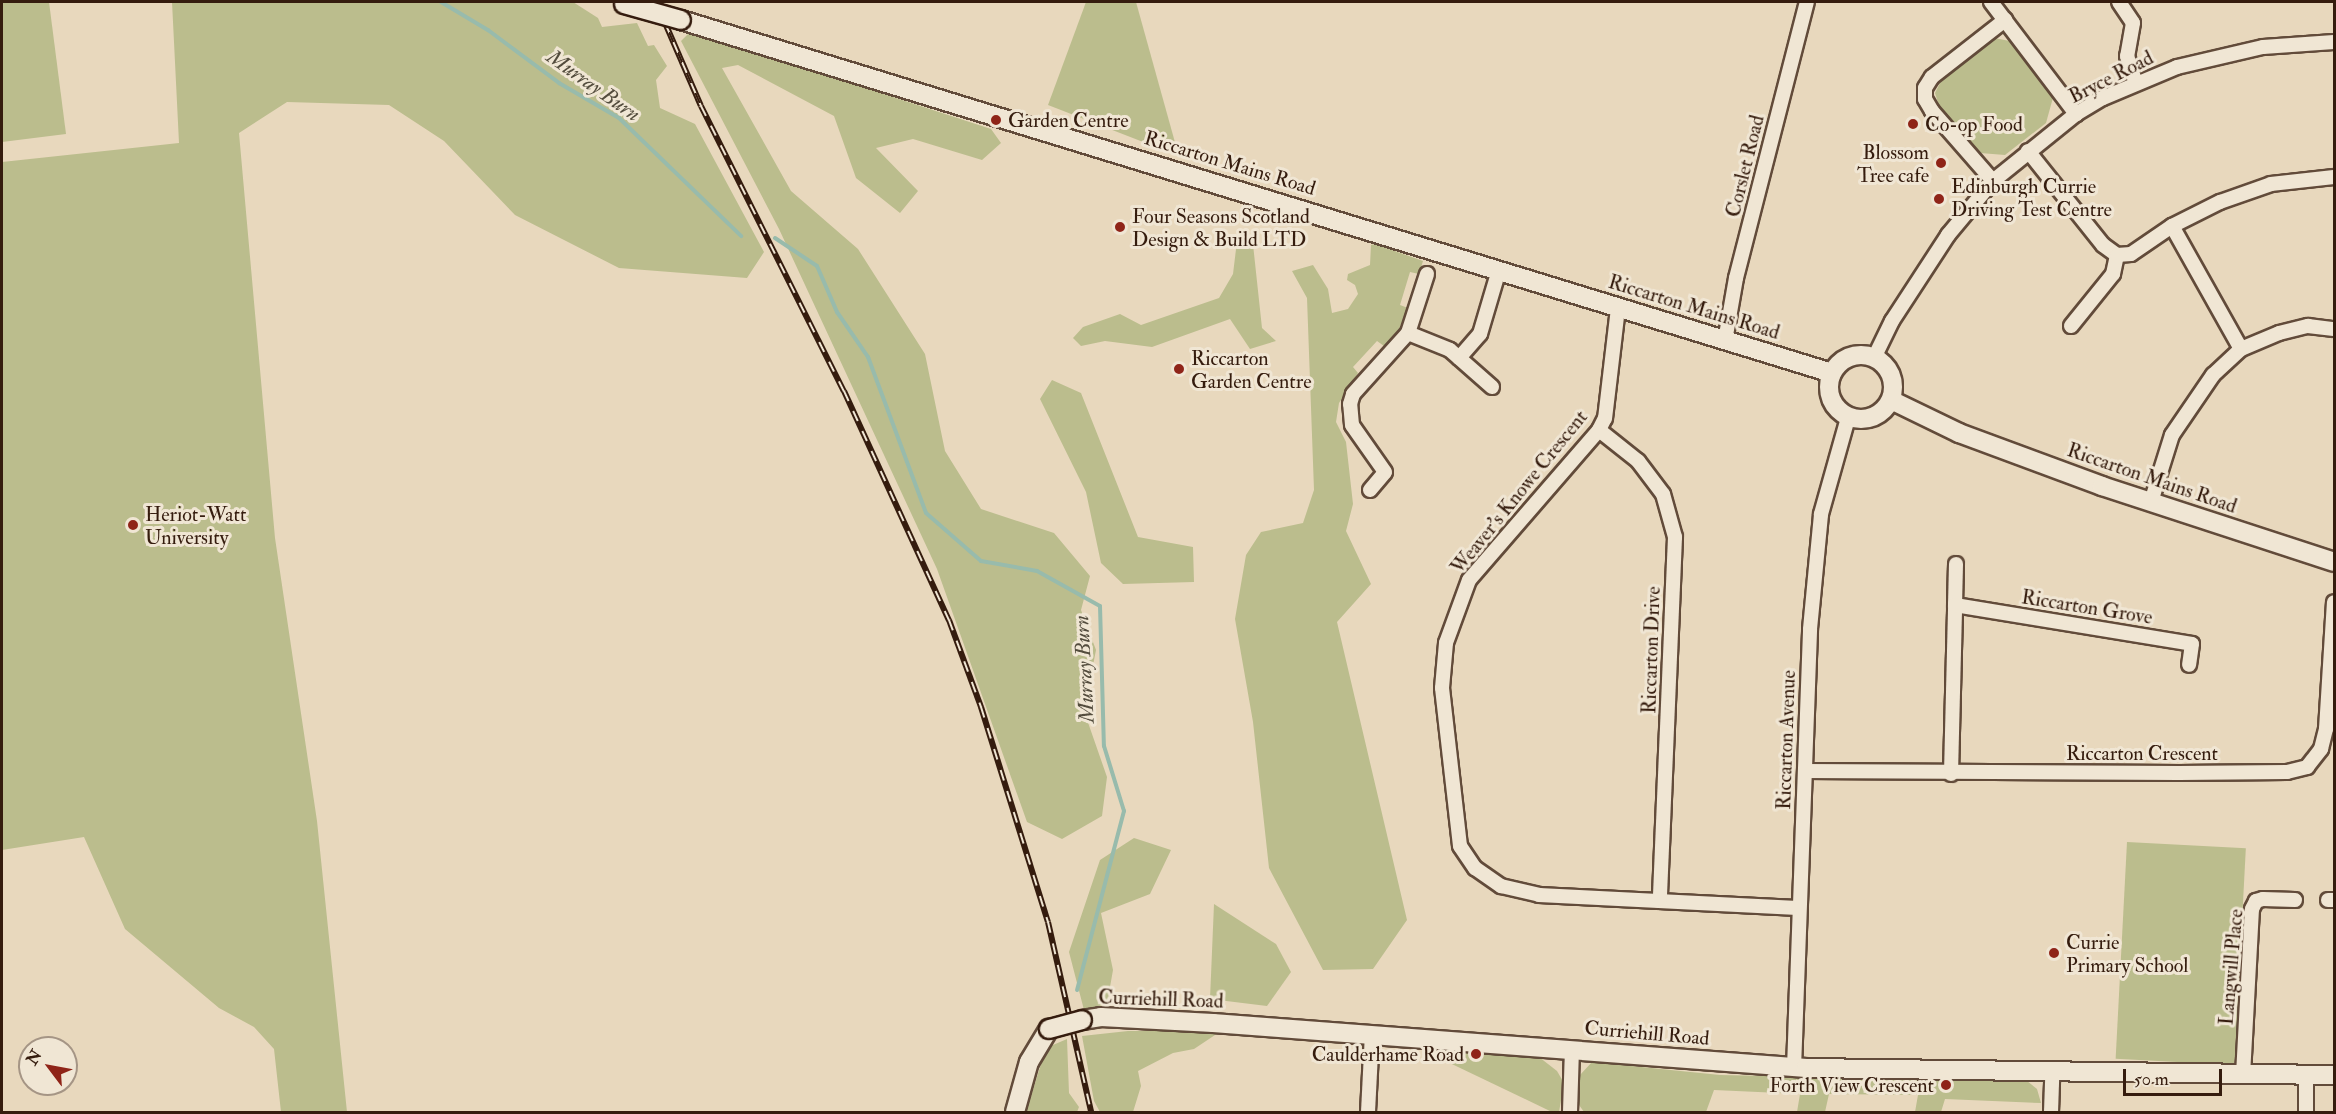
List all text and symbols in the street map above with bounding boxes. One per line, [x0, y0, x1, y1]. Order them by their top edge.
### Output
water label: Murray Burn [542, 45, 644, 127]
street label: Bryce Road [2065, 46, 2157, 108]
place label: Garden Centre [1008, 108, 1129, 132]
street label: Corslet Road [1721, 112, 1769, 220]
place label: Co-op Food [1925, 112, 2023, 136]
marker: Garden Centre [989, 113, 1003, 127]
marker: Co-op Food [1906, 117, 1920, 131]
street label: Riccarton Mains Road [1141, 126, 1319, 200]
place label: Blossom Tree cafe [1857, 140, 1929, 187]
marker: Blossom Tree cafe [1934, 156, 1948, 170]
place label: Edinburgh Currie Driving Test Centre [1951, 175, 2112, 222]
marker: Edinburgh Currie Driving Test Centre [1932, 192, 1946, 206]
place label: Four Seasons Scotland Design & Build LTD [1132, 204, 1310, 251]
marker: Four Seasons Scotland Design & Build LTD [1113, 220, 1127, 234]
street label: Riccarton Mains Road [1605, 270, 1783, 344]
place label: Riccarton Garden Centre [1191, 346, 1312, 393]
marker: Riccarton Garden Centre [1172, 362, 1186, 376]
street label: Weaver's Knowe Crescent [1446, 405, 1592, 579]
street label: Riccarton Mains Road [2064, 438, 2240, 518]
place label: Heriot-Watt University [145, 502, 247, 549]
marker: Heriot-Watt University [126, 518, 140, 532]
street label: Riccarton Grove [2020, 585, 2154, 629]
street label: Riccarton Drive [1637, 586, 1665, 714]
water label: Murray Burn [1070, 614, 1100, 724]
street label: Riccarton Avenue [1772, 670, 1800, 810]
street label: Riccarton Crescent [2066, 741, 2218, 765]
street label: Langwill Place [2214, 908, 2248, 1026]
place label: Currie Primary School [2066, 930, 2188, 977]
marker: Currie Primary School [2047, 946, 2061, 960]
street label: Curriehill Road [1098, 985, 1224, 1013]
street label: Curriehill Road [1583, 1016, 1711, 1050]
north arrow [18, 1036, 78, 1096]
place label: Caulderhame Road [1312, 1042, 1464, 1066]
text: N [22, 1046, 47, 1069]
marker: Caulderhame Road [1469, 1047, 1483, 1061]
scale bar [2126, 1057, 2225, 1095]
text: 50 m [2134, 1068, 2169, 1091]
place label: Forth View Crescent [1769, 1073, 1934, 1097]
marker: Forth View Crescent [1939, 1078, 1953, 1092]

